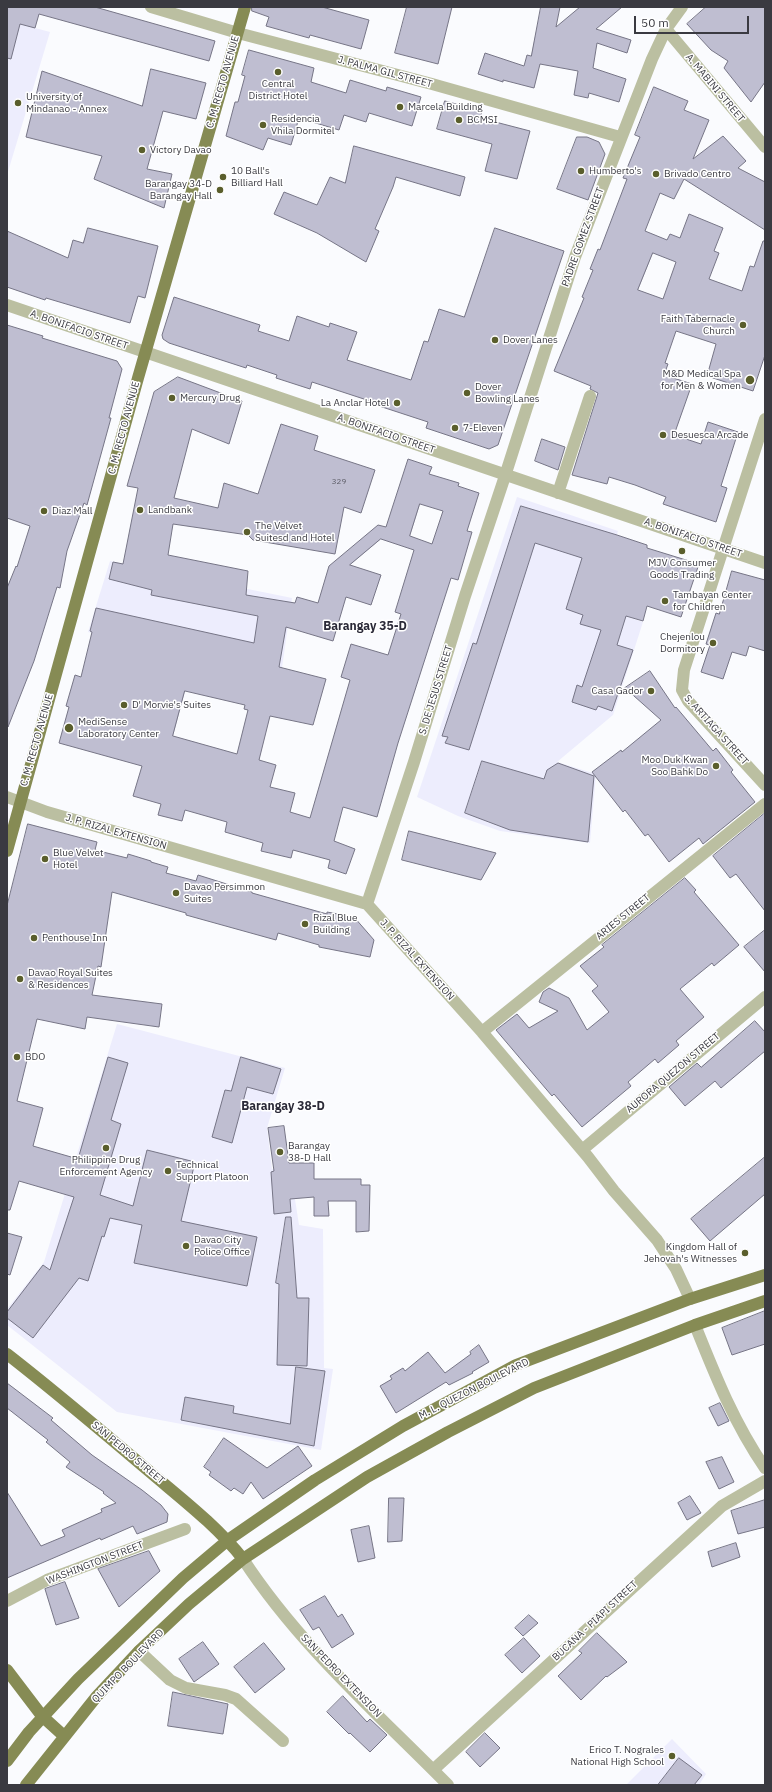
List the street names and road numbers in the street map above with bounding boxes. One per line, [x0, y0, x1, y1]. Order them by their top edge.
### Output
street label: C. M. RECTO AVENUE [204, 34, 242, 130]
street label: A. MABINI STREET [683, 51, 747, 125]
street label: J. PALMA GIL STREET [336, 54, 434, 90]
street label: PADRE GOMEZ STREET [559, 186, 607, 288]
street label: A. BONIFACIO STREET [29, 308, 129, 352]
street label: C. M. RECTO AVENUE [106, 380, 142, 476]
street label: A. BONIFACIO STREET [336, 412, 436, 456]
street label: A. BONIFACIO STREET [643, 516, 743, 560]
street label: S. DE JESUS STREET [417, 644, 455, 736]
street label: C. M. RECTO AVENUE [18, 692, 56, 788]
street label: S. ARTIAGA STREET [681, 692, 751, 768]
street label: J. P. RIZAL EXTENSION [64, 812, 168, 852]
street label: ARIES STREET [594, 892, 652, 942]
street label: J. P. RIZAL EXTENSION [378, 917, 456, 1003]
street label: AURORA QUEZON STREET [624, 1030, 722, 1116]
street label: M. L. QUEZON BOULEVARD [417, 1356, 531, 1422]
street label: SAN PEDRO STREET [89, 1419, 167, 1487]
street label: WASHINGTON STREET [45, 1539, 145, 1587]
street label: BUCANA - PIAPI STREET [550, 1578, 640, 1664]
street label: QUIMPO BOULEVARD [90, 1627, 166, 1705]
street label: SAN PEDRO EXTENSION [298, 1632, 384, 1720]

